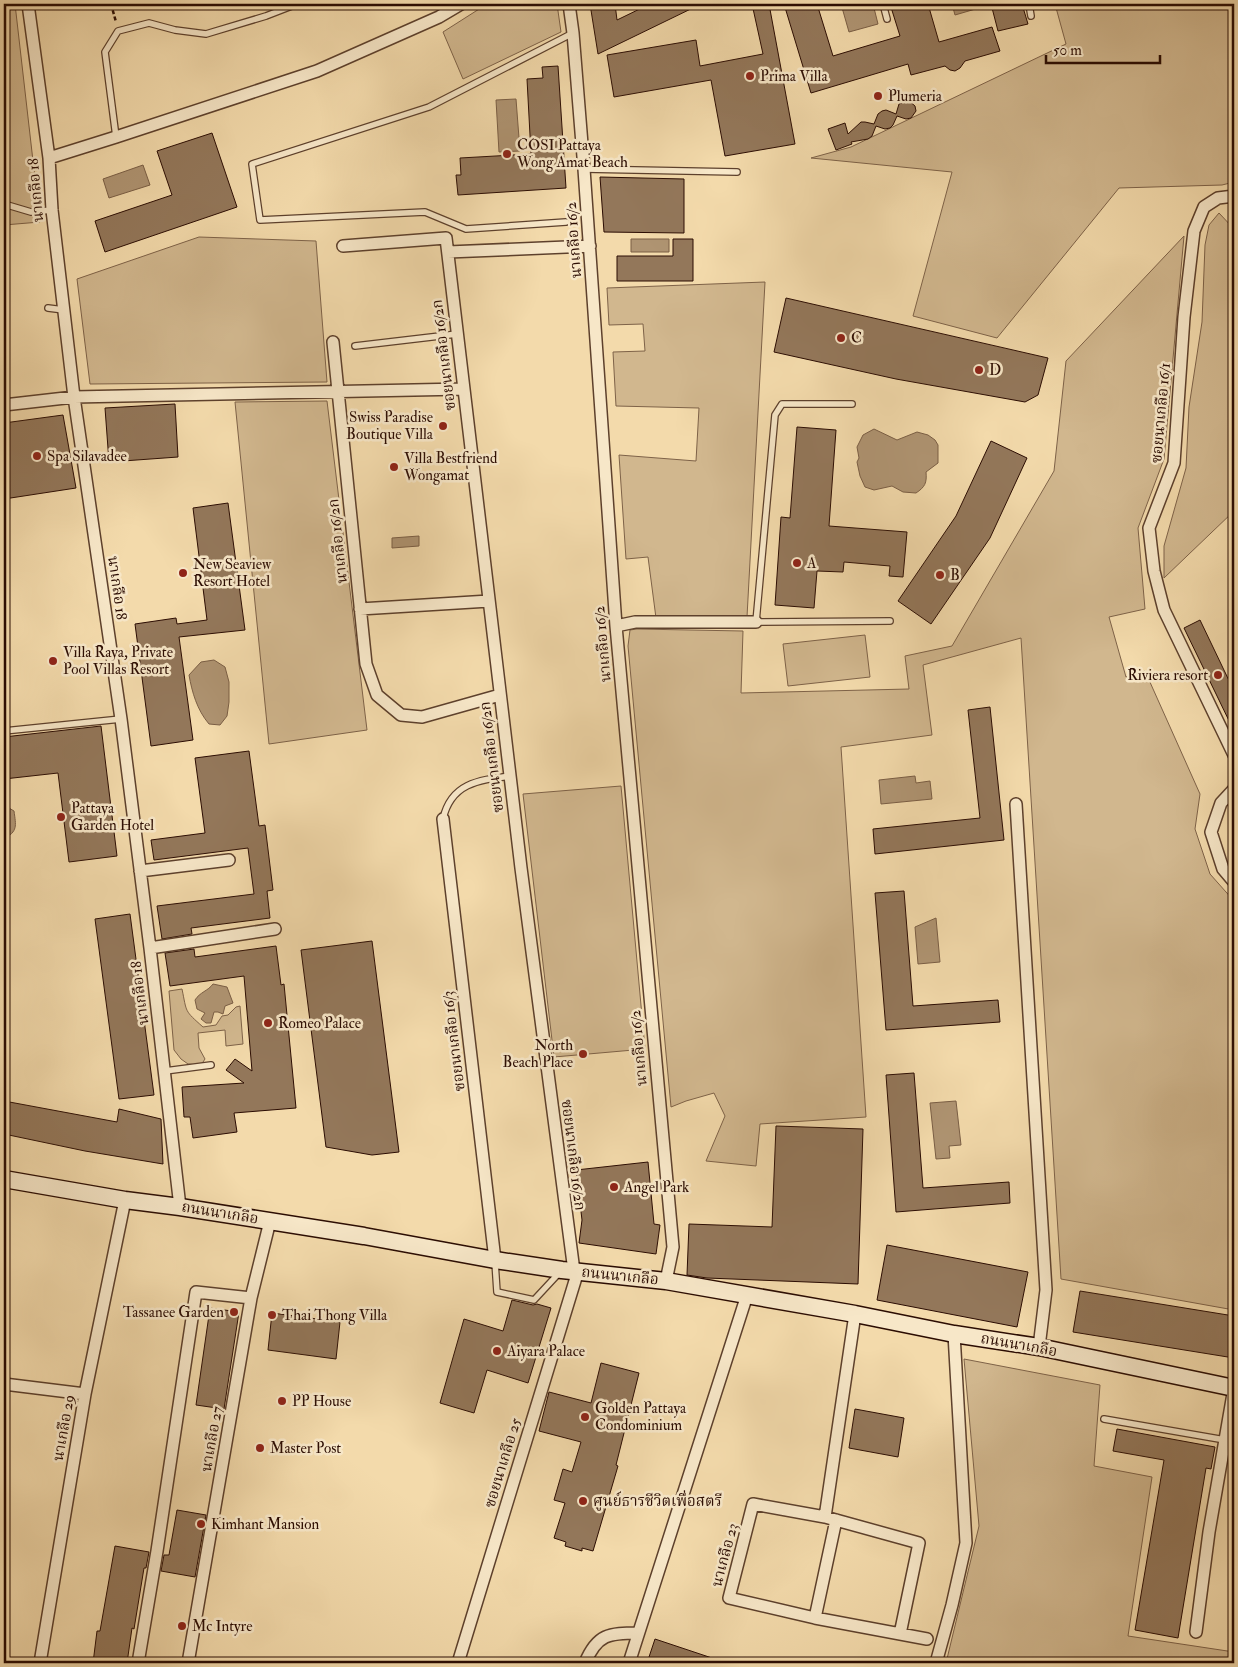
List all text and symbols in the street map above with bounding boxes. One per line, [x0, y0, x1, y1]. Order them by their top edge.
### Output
scale bar [1046, 32, 1159, 64]
text: 50 m [1053, 41, 1082, 60]
place label: Prima Villa [760, 67, 828, 86]
marker: Prima Villa [744, 70, 756, 82]
place label: Plumeria [888, 87, 943, 106]
marker: Plumeria [872, 90, 884, 102]
place label: COSI Pattaya Wong Amat Beach [516, 136, 628, 172]
marker: COSI Pattaya Wong Amat Beach [501, 148, 513, 160]
street label: นาเกลือ 18 [24, 157, 48, 223]
street label: นาเกลือ 16/2 [562, 201, 586, 279]
street label: ซอยนาเกลือ 16/2ก [428, 298, 460, 412]
place label: C [851, 329, 862, 348]
marker: C [835, 332, 847, 344]
place label: D [989, 361, 1001, 380]
street label: ซอยนาเกลือ 16/1 [1147, 362, 1175, 464]
marker: D [973, 364, 985, 376]
place label: Swiss Paradise Boutique Villa [346, 408, 434, 444]
marker: Swiss Paradise Boutique Villa [437, 420, 449, 432]
place label: Spa Silavadee [47, 447, 127, 467]
place label: Villa Bestfriend Wongamat [403, 449, 498, 485]
marker: Spa Silavadee [31, 450, 43, 462]
marker: Villa Bestfriend Wongamat [388, 461, 400, 473]
street label: นาเกลือ 16/2ก [324, 498, 352, 584]
place label: A [806, 554, 817, 573]
street label: นาเกลือ 18 [103, 555, 131, 621]
place label: New Seaview Resort Hotel [193, 555, 272, 591]
marker: A [791, 557, 803, 569]
place label: B [950, 566, 960, 585]
marker: New Seaview Resort Hotel [177, 567, 189, 579]
marker: B [934, 569, 946, 581]
street label: นาเกลือ 16/2 [590, 605, 616, 683]
place label: Villa Raya, Private Pool Villas Resort [63, 643, 173, 679]
marker: Villa Raya, Private Pool Villas Resort [47, 655, 59, 667]
place label: Riviera resort [1127, 666, 1208, 685]
marker: Riviera resort [1212, 669, 1224, 681]
street label: ซอยนาเกลือ 16/2ก [476, 700, 508, 814]
place label: Pattaya Garden Hotel [71, 799, 154, 835]
marker: Pattaya Garden Hotel [55, 811, 67, 823]
street label: นาเกลือ 18 [127, 960, 153, 1026]
street label: ซอยนาเกลือ 16/3 [438, 990, 470, 1092]
street label: นาเกลือ 16/2 [626, 1009, 652, 1087]
place label: Romeo Palace [278, 1014, 361, 1033]
marker: Romeo Palace [262, 1017, 274, 1029]
place label: North Beach Place [503, 1036, 573, 1072]
marker: North Beach Place [577, 1048, 589, 1060]
street label: ซอยนาเกลือ 16/2ก [557, 1098, 589, 1212]
place label: Angel Park [623, 1178, 689, 1197]
marker: Angel Park [608, 1181, 620, 1193]
street label: ถนนนาเกลือ [180, 1198, 260, 1228]
street label: ถนนนาเกลือ [580, 1262, 660, 1290]
place label: Tassanee Garden [123, 1303, 224, 1322]
marker: Tassanee Garden [228, 1306, 240, 1318]
place label: Thai Thong Villa [282, 1306, 388, 1325]
marker: Thai Thong Villa [266, 1309, 278, 1321]
street label: ถนนนาเกลือ [979, 1329, 1059, 1361]
place label: Aiyara Palace [506, 1342, 585, 1361]
marker: Aiyara Palace [491, 1345, 503, 1357]
place label: PP House [292, 1392, 351, 1411]
street label: นาเกลือ 29 [49, 1393, 79, 1463]
marker: PP House [276, 1395, 288, 1407]
place label: Golden Pattaya Condominium [595, 1399, 687, 1435]
street label: นาเกลือ 27 [197, 1405, 227, 1473]
marker: Golden Pattaya Condominium [579, 1411, 591, 1423]
street label: ซอยนาเกลือ 25 [480, 1415, 526, 1510]
place label: Master Post [270, 1439, 341, 1458]
marker: Master Post [254, 1442, 266, 1454]
place label: ศูนย์ธารชีวิตเพื่อสตรี [593, 1490, 722, 1511]
marker: ศูนย์ธารชีวิตเพื่อสตรี [577, 1495, 589, 1507]
place label: Kimhant Mansion [211, 1515, 319, 1534]
marker: Kimhant Mansion [195, 1518, 207, 1530]
street label: นาเกลือ 23 [707, 1521, 743, 1589]
place label: Mc Intyre [192, 1617, 252, 1636]
marker: Mc Intyre [176, 1620, 188, 1632]

